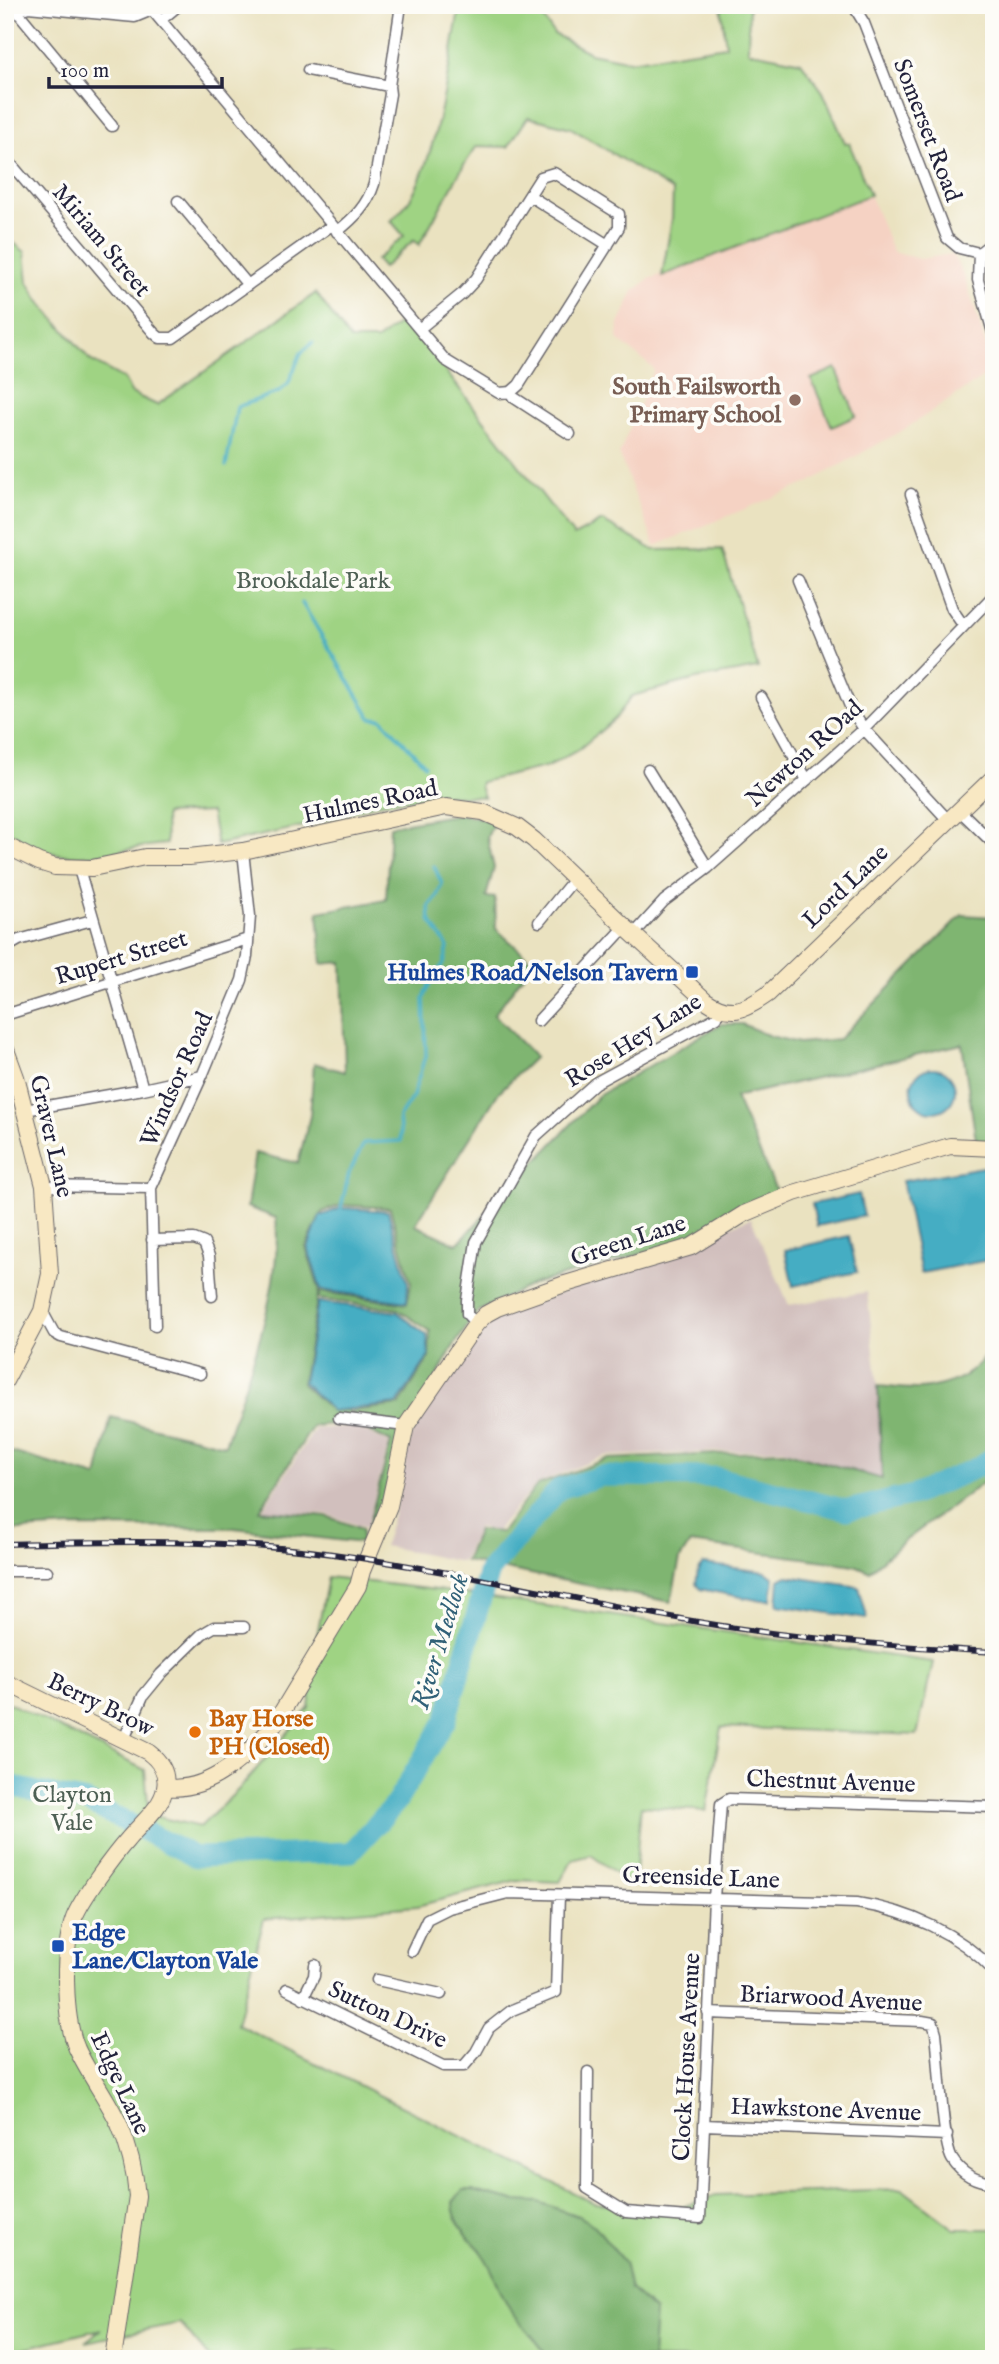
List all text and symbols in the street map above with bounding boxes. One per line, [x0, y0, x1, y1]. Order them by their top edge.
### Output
scale bar [49, 46, 222, 90]
street label: Somerset Road [885, 55, 968, 207]
text: 100 m [60, 58, 109, 85]
street label: Miriam Street [45, 178, 157, 304]
place label: South Failsworth Primary School [612, 372, 781, 431]
marker: South Failsworth Primary School [787, 392, 803, 408]
park label: Brookdale Park [236, 566, 391, 597]
street label: Newton ROad [740, 693, 870, 815]
street label: Hulmes Road [300, 773, 441, 832]
street label: Lord Lane [796, 838, 896, 936]
street label: Rupert Street [52, 924, 191, 993]
place label: Hulmes Road/Nelson Tavern [387, 958, 678, 989]
marker: Hulmes Road/Nelson Tavern [684, 964, 700, 980]
street label: Rose Hey Lane [560, 987, 708, 1096]
street label: Windsor Road [134, 1007, 221, 1152]
street label: Graver Lane [21, 1072, 80, 1201]
street label: Green Lane [567, 1208, 690, 1275]
water label: River Medlock [404, 1569, 477, 1713]
street label: Berry Brow [42, 1666, 160, 1745]
place label: Bay Horse PH (Closed) [209, 1704, 330, 1763]
marker: Bay Horse PH (Closed) [187, 1724, 203, 1740]
street label: Chestnut Avenue [746, 1764, 916, 1801]
park label: Clayton Vale [32, 1780, 112, 1839]
street label: Greenside Lane [622, 1860, 780, 1897]
place label: Edge Lane/Clayton Vale [72, 1918, 258, 1977]
marker: Edge Lane/Clayton Vale [50, 1938, 66, 1954]
street label: Clock House Avenue [667, 1952, 708, 2162]
street label: Sutton Drive [323, 1974, 452, 2056]
street label: Briarwood Avenue [739, 1979, 923, 2020]
street label: Edge Lane [82, 2027, 157, 2140]
street label: Hawkstone Avenue [730, 2092, 922, 2129]

